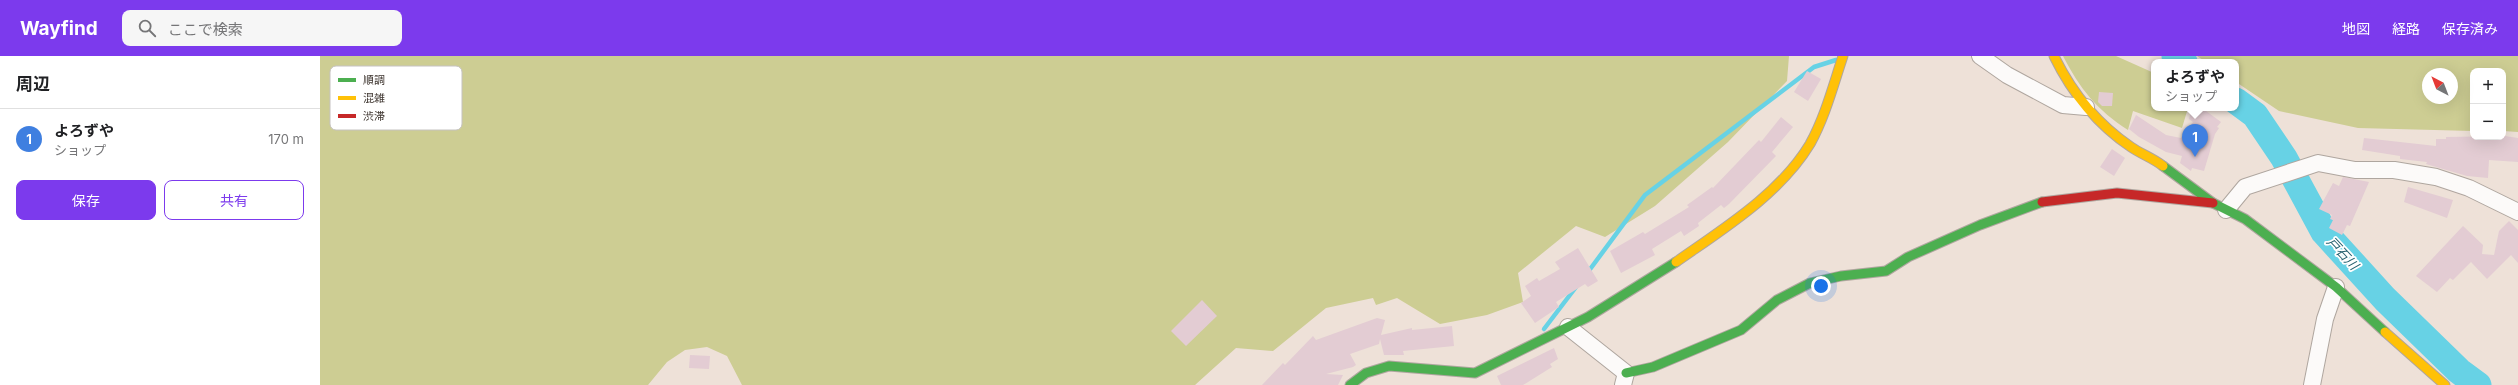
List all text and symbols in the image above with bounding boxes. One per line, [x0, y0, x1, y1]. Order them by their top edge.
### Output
search box [122, 10, 402, 46]
text: Wayfind [20, 17, 98, 40]
icon: search [136, 17, 158, 39]
text: ここで検索 [168, 20, 243, 39]
text: 地図 [2342, 20, 2370, 37]
text: 経路 [2392, 20, 2420, 37]
text: 保存済み [2442, 20, 2498, 37]
popup [2151, 59, 2239, 111]
legend [330, 66, 462, 130]
text: よろずや [2165, 67, 2225, 86]
north arrow [2422, 68, 2458, 104]
map controls [2470, 68, 2506, 140]
button: + [2470, 68, 2506, 104]
text: 順調 [363, 73, 385, 87]
text: 周辺 [16, 74, 50, 94]
text: ショップ [2165, 88, 2217, 104]
text: 混雑 [363, 91, 385, 105]
button: − [2470, 104, 2506, 140]
text: 渋滞 [363, 109, 385, 123]
text: よろずや [54, 121, 114, 140]
pin: 1 [2182, 124, 2208, 157]
text: 1 [26, 131, 32, 147]
text: 170 m [268, 131, 304, 147]
text: ショップ [54, 142, 106, 158]
button: 保存 [16, 180, 156, 220]
button: 共有 [164, 180, 304, 220]
water label: 戸石川 [2324, 233, 2364, 274]
your location [1811, 276, 1831, 296]

